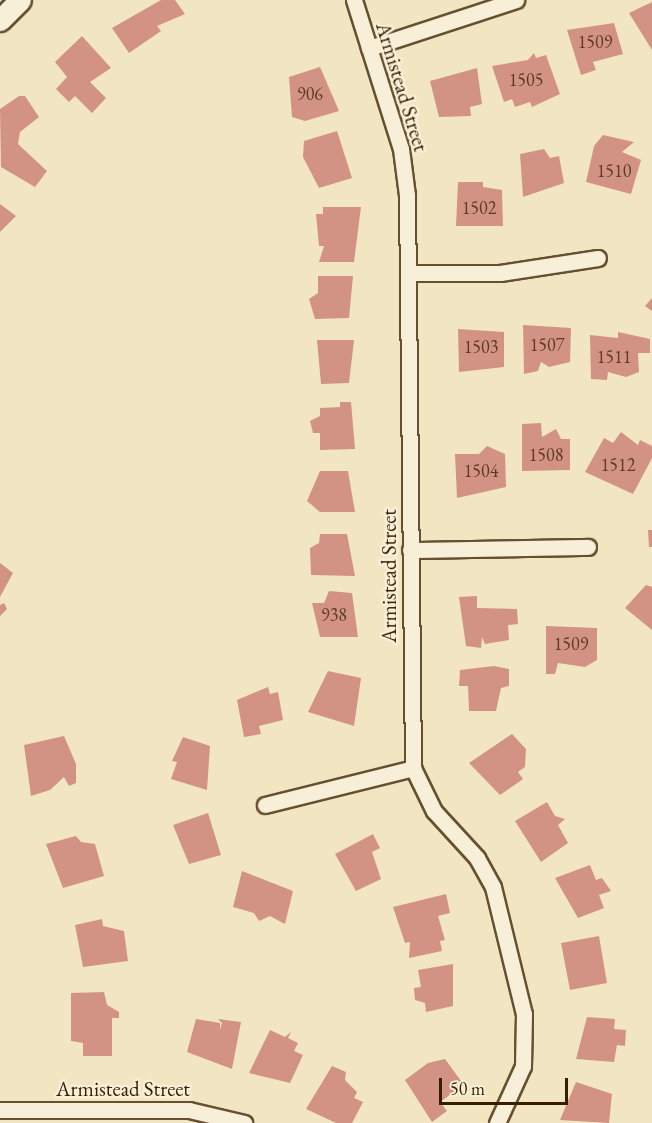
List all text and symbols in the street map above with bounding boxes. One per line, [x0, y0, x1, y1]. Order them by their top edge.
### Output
street label: Armistead Street [370, 19, 434, 155]
house number: 1509 [578, 31, 612, 53]
house number: 1505 [509, 69, 543, 91]
house number: 906 [297, 83, 323, 105]
house number: 1510 [597, 160, 631, 182]
house number: 1502 [462, 197, 496, 219]
house number: 1507 [530, 334, 564, 356]
house number: 1503 [464, 336, 498, 358]
house number: 1511 [597, 346, 631, 368]
house number: 1508 [529, 444, 563, 466]
house number: 1512 [601, 454, 635, 476]
house number: 1504 [464, 460, 498, 482]
street label: Armistead Street [376, 509, 402, 643]
house number: 938 [321, 604, 347, 626]
house number: 1509 [554, 633, 588, 655]
scale bar [442, 1066, 571, 1104]
street label: Armistead Street [56, 1076, 190, 1102]
text: 50 m [450, 1077, 485, 1100]

